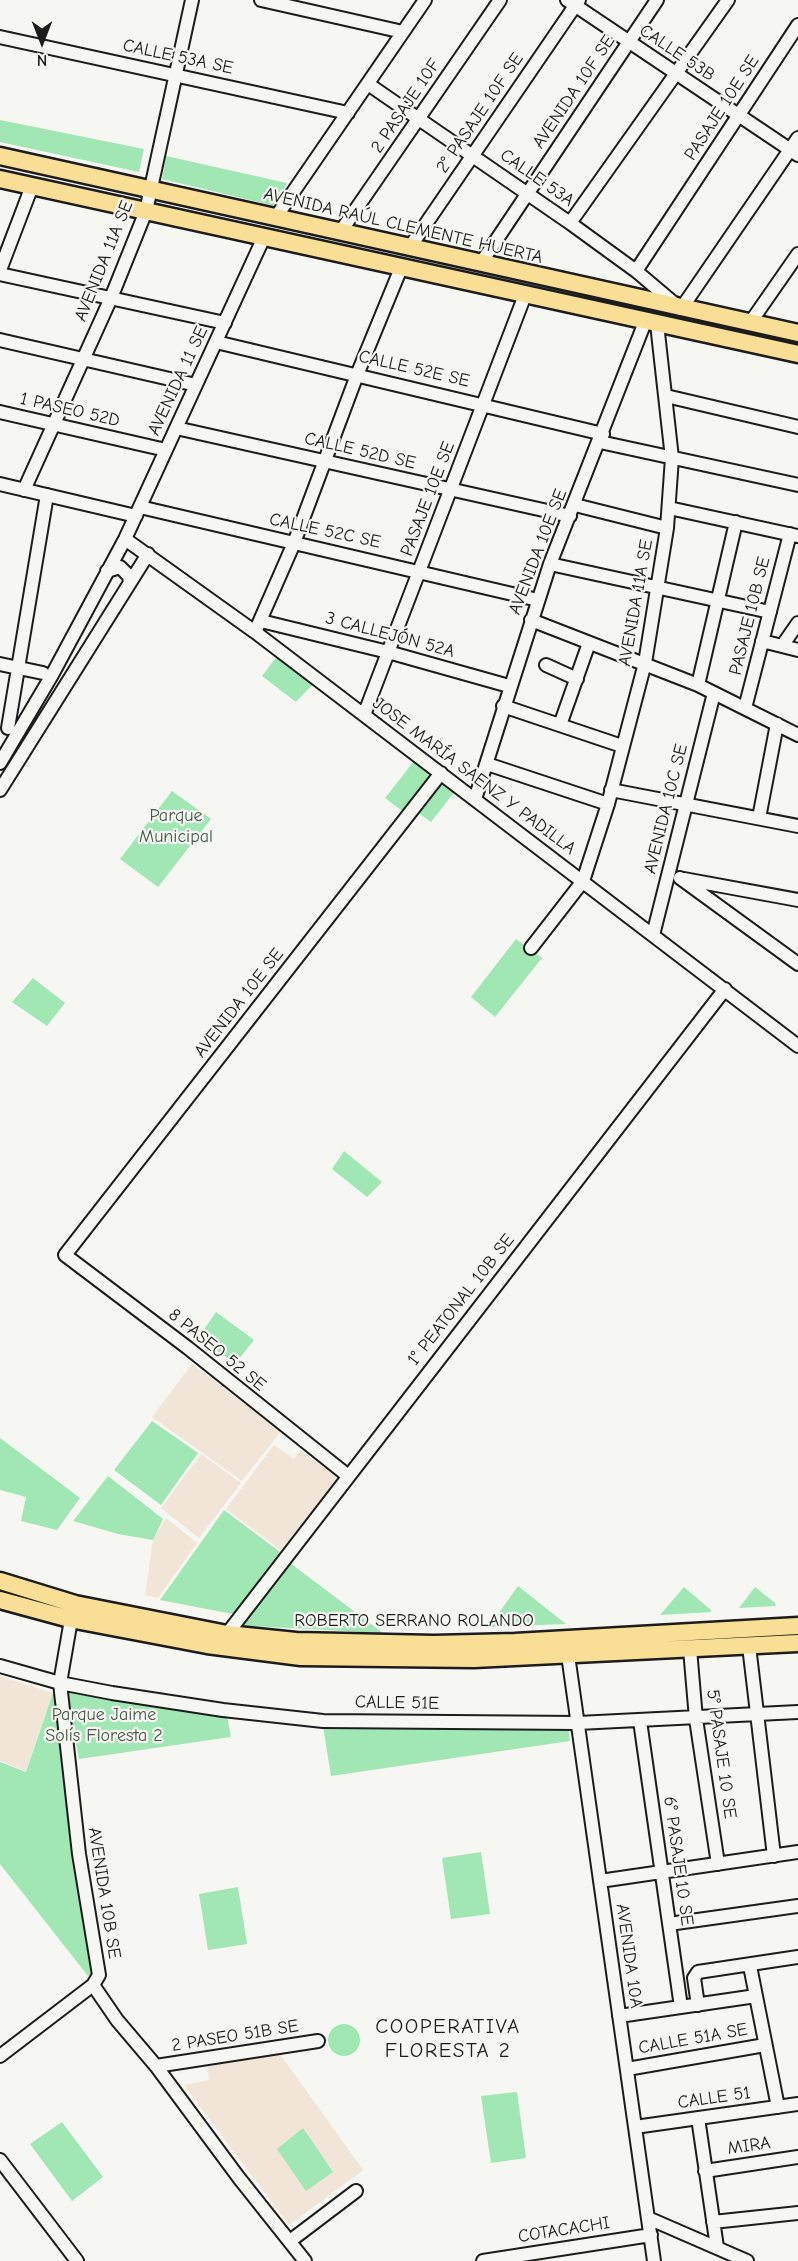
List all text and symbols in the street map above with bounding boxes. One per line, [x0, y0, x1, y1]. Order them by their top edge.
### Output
north arrow [12, 12, 72, 72]
street label: CALLE 53B [635, 20, 719, 86]
street label: AVENIDA 10F SE [528, 31, 620, 153]
street label: CALLE 53A SE [121, 35, 235, 79]
street label: 2° PASAJE 10F SE [432, 49, 528, 177]
text: N [37, 51, 47, 69]
street label: PASAJE 10E SE [680, 51, 764, 165]
street label: 2 PASAJE 10F [367, 55, 445, 157]
street label: CALLE 53A [496, 145, 578, 211]
street label: AVENIDA RAÚL CLEMENTE HUERTA [261, 183, 545, 269]
street label: AVENIDA 11A SE [70, 197, 138, 325]
street label: AVENIDA 11 SE [143, 323, 213, 439]
street label: CALLE 52E SE [356, 346, 472, 392]
street label: 1 PASEO 52D [18, 388, 122, 432]
street label: CALLE 52D SE [302, 428, 418, 474]
street label: PASAJE 10E SE [396, 439, 460, 559]
street label: AVENIDA 10E SE [504, 486, 572, 618]
street label: CALLE 52C SE [267, 509, 383, 553]
street label: AVENIDA 11A SE [614, 538, 658, 668]
street label: PASAJE 10B SE [725, 555, 775, 677]
street label: 3 CALLEJÓN 52A [323, 607, 457, 663]
street label: JOSE MARÍA SAENZ Y PADILLA [368, 693, 580, 859]
street label: AVENIDA 10C SE [639, 742, 693, 876]
park label: Parque Municipal [139, 805, 213, 848]
street label: AVENIDA 10E SE [190, 944, 288, 1062]
street label: 1° PEATONAL 10B SE [403, 1230, 519, 1370]
street label: 8 PASEO 52 SE [164, 1304, 270, 1396]
street label: ROBERTO SERRANO ROLANDO [294, 1610, 534, 1632]
street label: 5° PASAJE 10 SE [701, 1688, 741, 1820]
street label: CALLE 51E [355, 1691, 439, 1715]
park label: Parque Jaime Solís Floresta 2 [45, 1704, 163, 1746]
street label: 6° PASAJE 10 SE [658, 1795, 698, 1927]
street label: AVENIDA 10B SE [83, 1826, 125, 1960]
street label: AVENIDA 10A [611, 1902, 647, 2010]
district label: COOPERATIVA FLORESTA 2 [375, 2014, 521, 2064]
street label: 2 PASEO 51B SE [170, 2015, 300, 2057]
street label: CALLE 51A SE [637, 2019, 749, 2059]
street label: CALLE 51 [676, 2082, 752, 2114]
street label: MIRA [726, 2132, 772, 2160]
street label: COTACACHI [517, 2212, 611, 2248]

